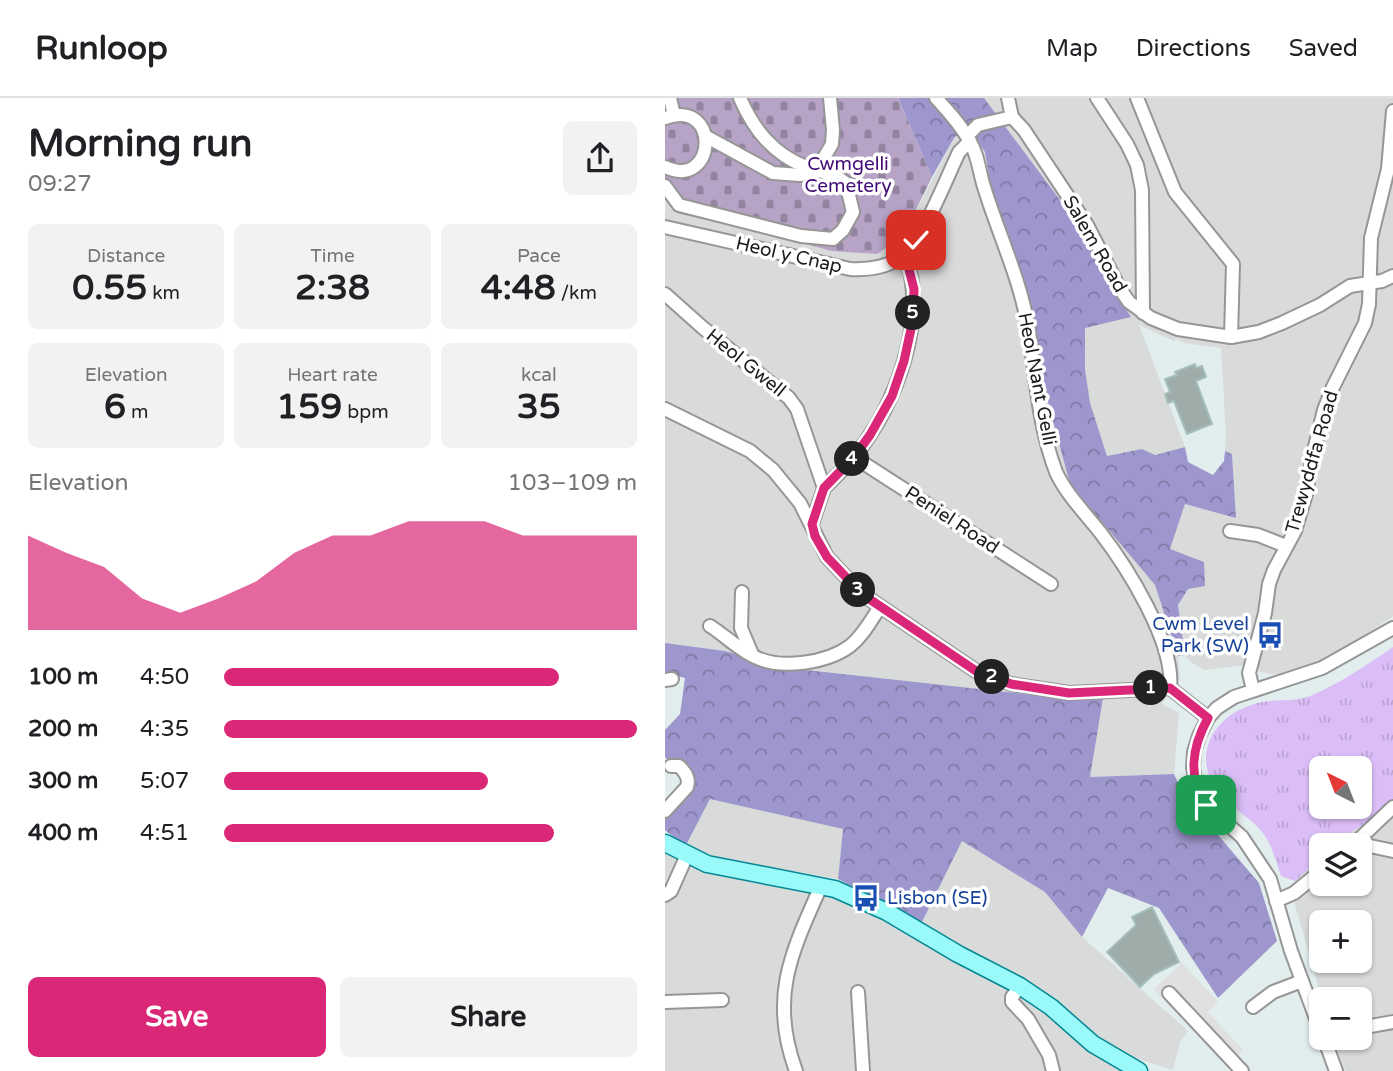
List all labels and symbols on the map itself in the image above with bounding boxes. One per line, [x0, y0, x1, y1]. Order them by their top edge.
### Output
park label: Cwmgelli Cemetery [804, 153, 892, 197]
street label: Salem Road [1058, 192, 1132, 296]
pin [886, 210, 946, 270]
street label: Heol y Cnap [734, 232, 844, 278]
pin: 5 [895, 296, 931, 330]
street label: Heol Nant Gelli [1013, 311, 1061, 447]
street label: Heol Gwell [702, 324, 790, 402]
street label: Trewyddfa Road [1281, 388, 1343, 536]
pin: 4 [835, 442, 869, 476]
street label: Peniel Road [901, 481, 1003, 559]
pin: 3 [841, 573, 875, 608]
place label: Cwm Level Park (SW) [1152, 613, 1249, 657]
bus stop icon: Cwm Level Park (SW) [1255, 620, 1285, 650]
pin: 2 [975, 660, 1009, 694]
pin: 1 [1133, 670, 1169, 706]
north arrow [1309, 756, 1372, 819]
pin [1176, 775, 1236, 835]
bus stop icon: Lisbon (SE) [851, 883, 881, 913]
place label: Lisbon (SE) [887, 887, 988, 909]

